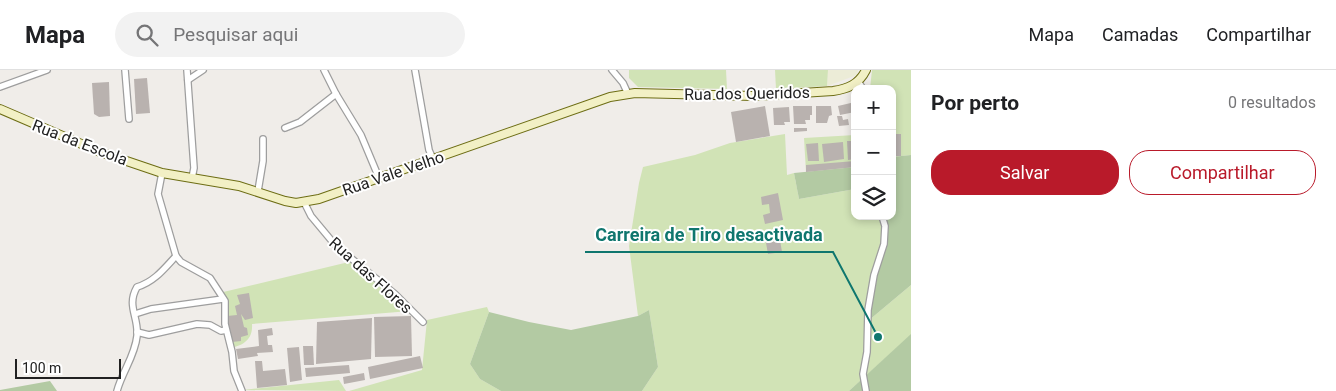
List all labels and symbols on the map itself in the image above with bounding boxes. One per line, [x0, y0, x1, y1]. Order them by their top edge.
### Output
street label: Rua dos Queridos [684, 83, 810, 104]
street label: Rua da Escola [30, 116, 130, 169]
street label: Rua Vale Velho [340, 147, 447, 200]
callout: Carreira de Tiro desactivada [585, 219, 833, 252]
text: Carreira de Tiro desactivada [595, 224, 823, 245]
street label: Rua das Flores [325, 233, 416, 318]
scale bar [15, 356, 121, 379]

